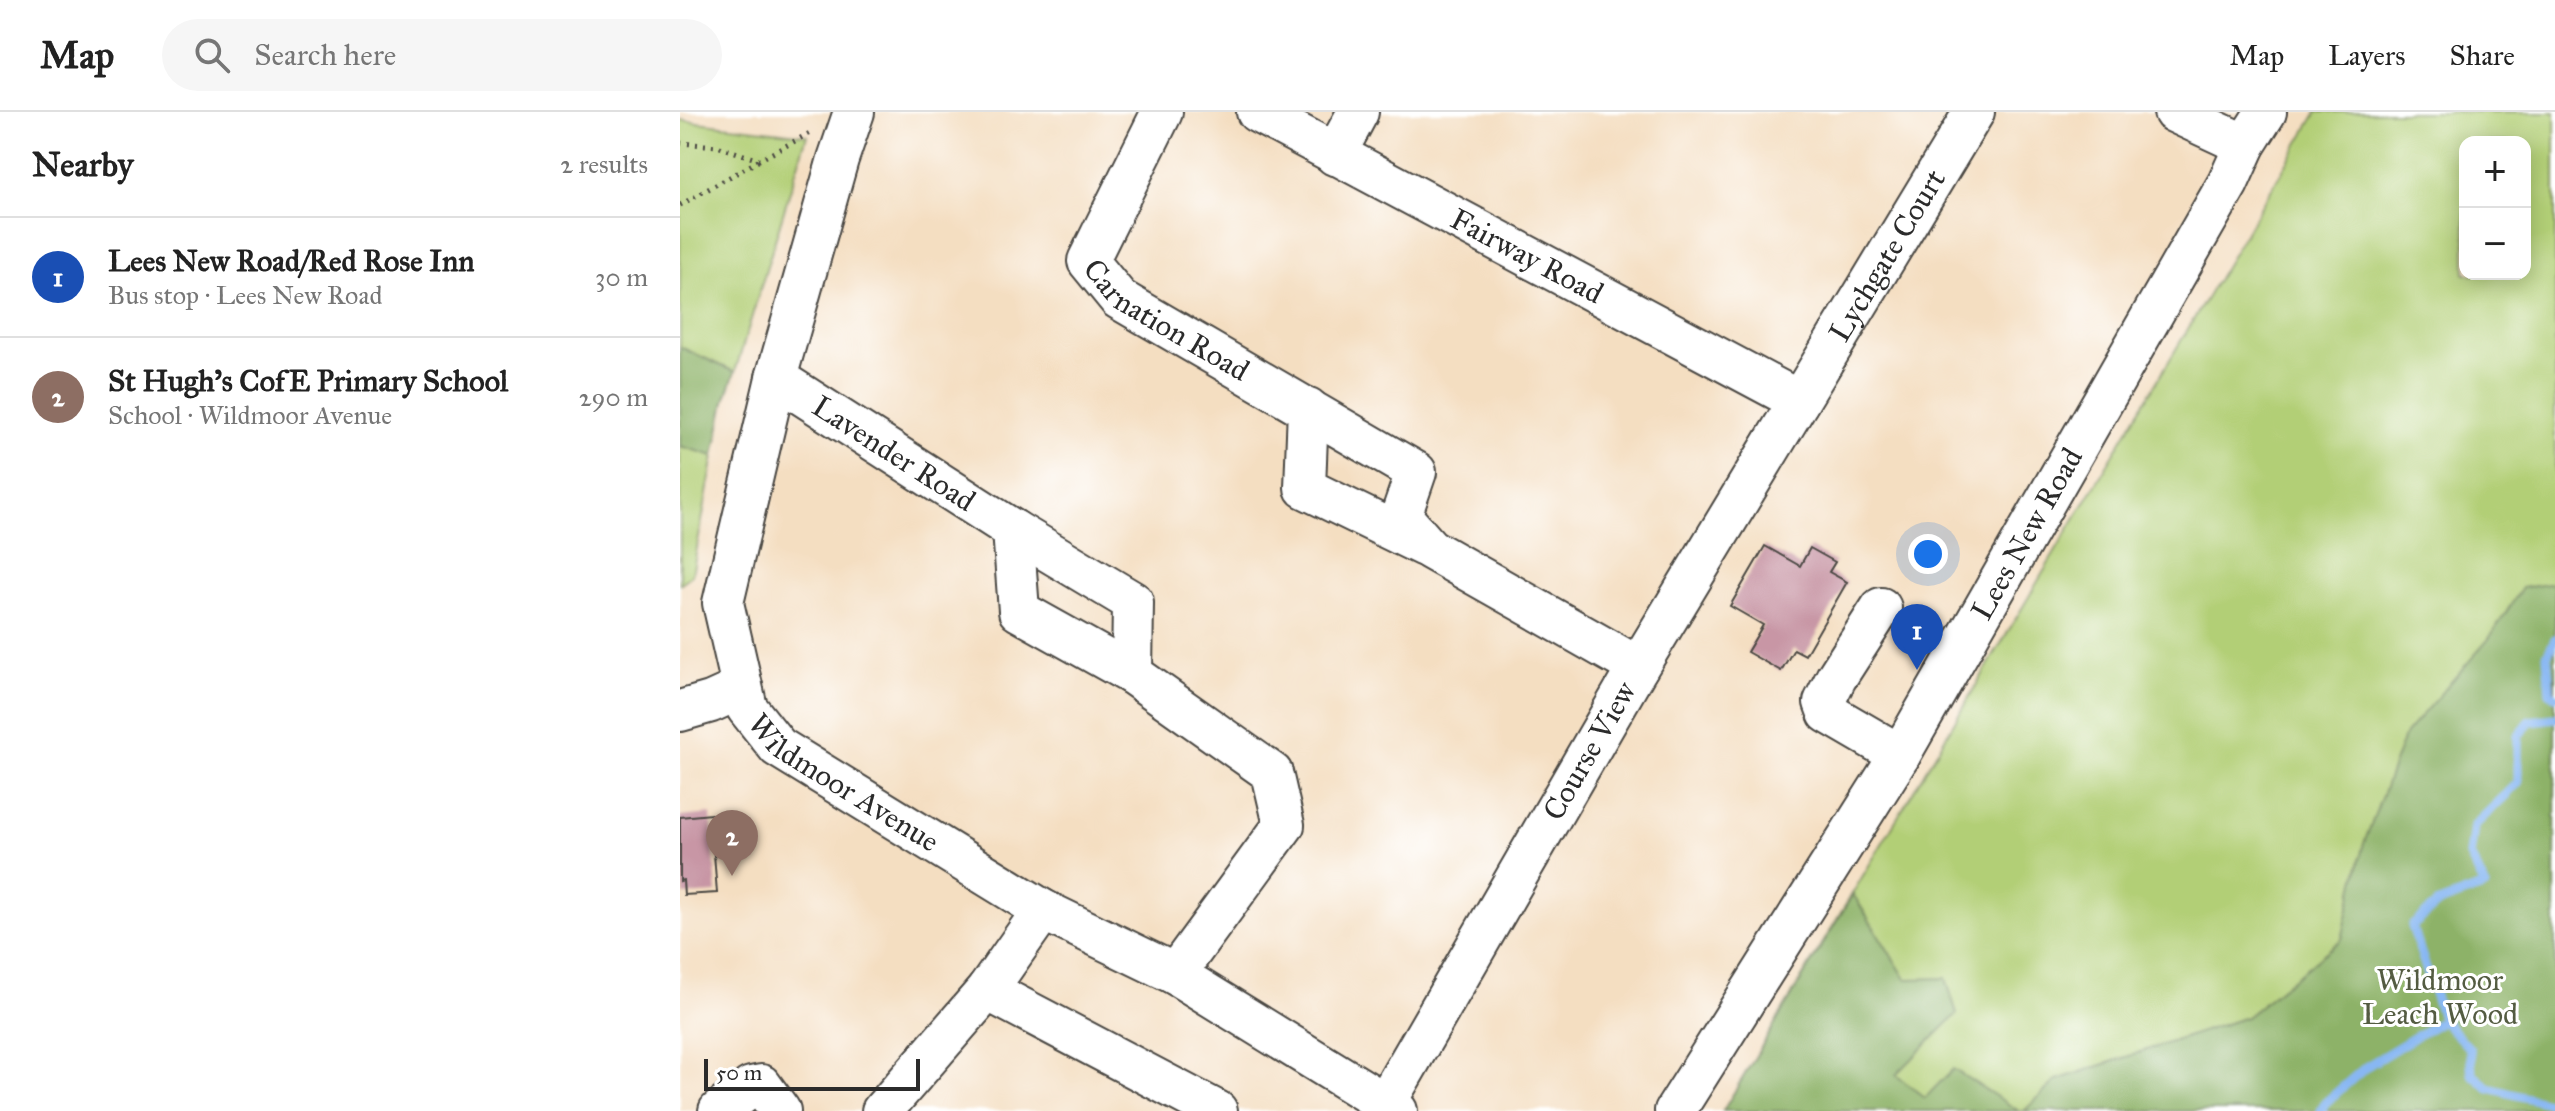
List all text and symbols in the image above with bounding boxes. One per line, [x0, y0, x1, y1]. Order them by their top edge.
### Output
search box [162, 19, 722, 91]
text: Map [40, 32, 114, 78]
icon: search [190, 33, 234, 77]
text: Search here [254, 37, 396, 73]
text: Map [2229, 38, 2284, 73]
text: Layers [2328, 38, 2406, 73]
text: Share [2450, 38, 2515, 73]
map controls [2459, 136, 2531, 280]
button: + [2459, 136, 2531, 208]
text: Nearby [32, 144, 134, 185]
text: 2 results [560, 148, 648, 180]
street label: Lychgate Court [1821, 162, 1953, 348]
street label: Fairway Road [1445, 201, 1609, 311]
button: − [2459, 208, 2531, 280]
text: Lees New Road/Red Rose Inn [108, 243, 474, 279]
street label: Carnation Road [1076, 252, 1256, 389]
text: 1 [53, 261, 63, 293]
text: 30 m [595, 261, 648, 293]
text: Bus stop · Lees New Road [108, 279, 382, 311]
text: St Hugh's CofE Primary School [108, 363, 508, 399]
text: 2 [52, 381, 64, 413]
text: 290 m [579, 381, 648, 413]
street label: Lavender Road [806, 388, 982, 519]
text: School · Wildmoor Avenue [108, 399, 392, 431]
street label: Lees New Road [1963, 442, 2090, 626]
your location [1908, 534, 1948, 574]
pin: 1 [1891, 604, 1943, 670]
street label: Course View [1535, 674, 1644, 827]
street label: Wildmoor Avenue [740, 706, 946, 860]
pin: 2 [706, 810, 758, 876]
park label: Wildmoor Leach Wood [2362, 962, 2518, 1032]
scale bar [704, 1055, 920, 1091]
text: 50 m [716, 1059, 762, 1086]

